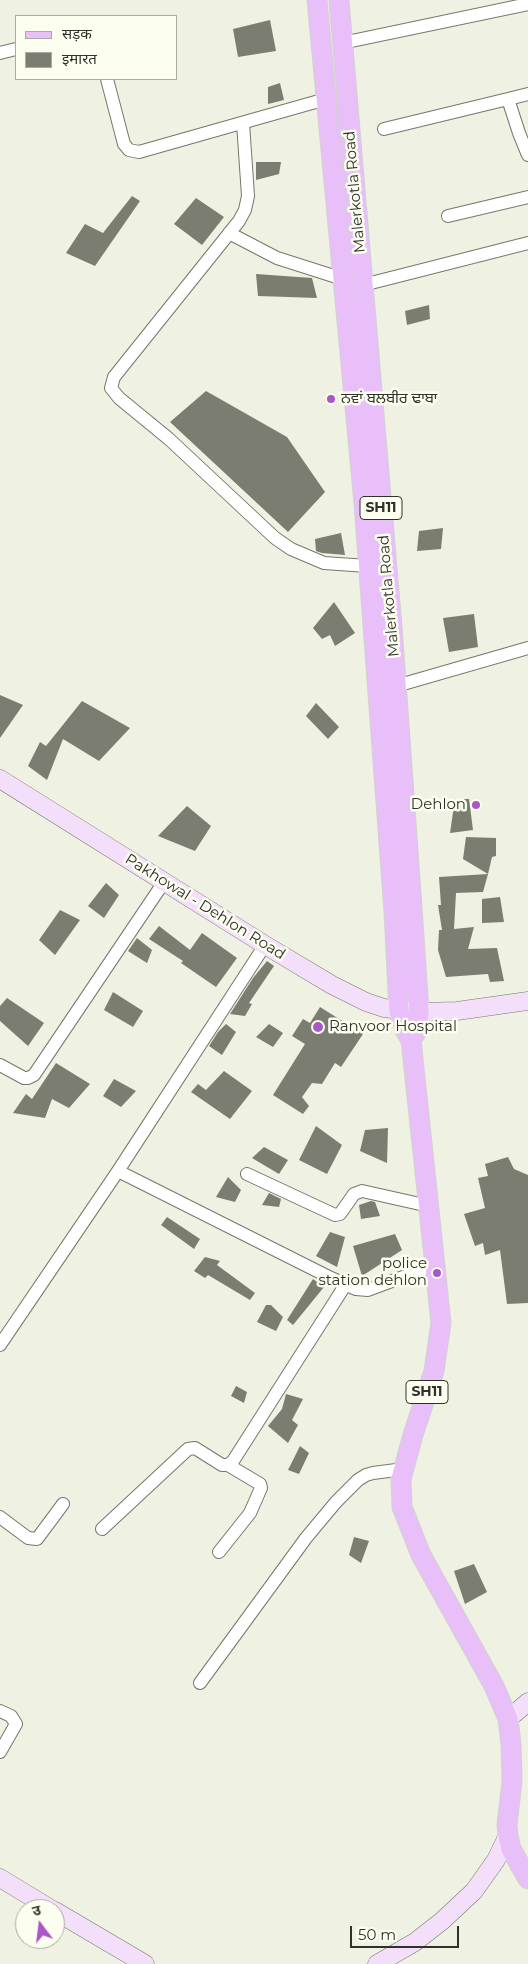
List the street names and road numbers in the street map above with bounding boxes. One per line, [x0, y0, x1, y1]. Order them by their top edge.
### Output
street label: Malerkotla Road [341, 130, 369, 254]
road number: SH11 [360, 496, 402, 520]
street label: Malerkotla Road [375, 534, 403, 658]
street label: Pakhowal - Dehlon Road [122, 850, 288, 964]
road number: SH11 [406, 1380, 448, 1404]

